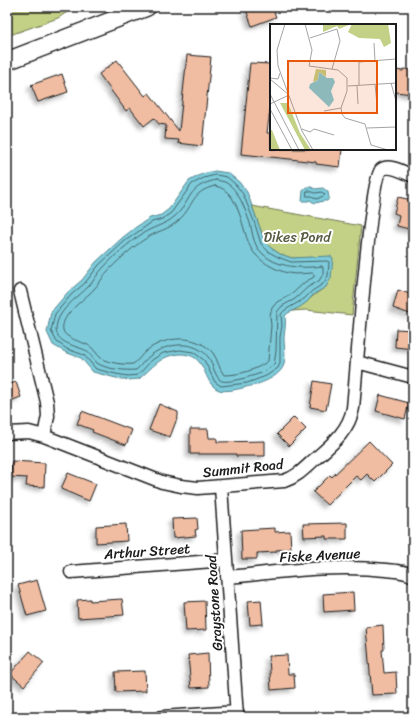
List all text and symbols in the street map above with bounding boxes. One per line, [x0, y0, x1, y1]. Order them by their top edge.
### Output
inset map [270, 24, 396, 150]
park label: Dikes Pond [263, 225, 332, 250]
street label: Summit Road [202, 452, 286, 485]
street label: Arthur Street [102, 536, 191, 567]
street label: Fiske Avenue [279, 541, 361, 570]
street label: Graystone Road [199, 553, 230, 652]

